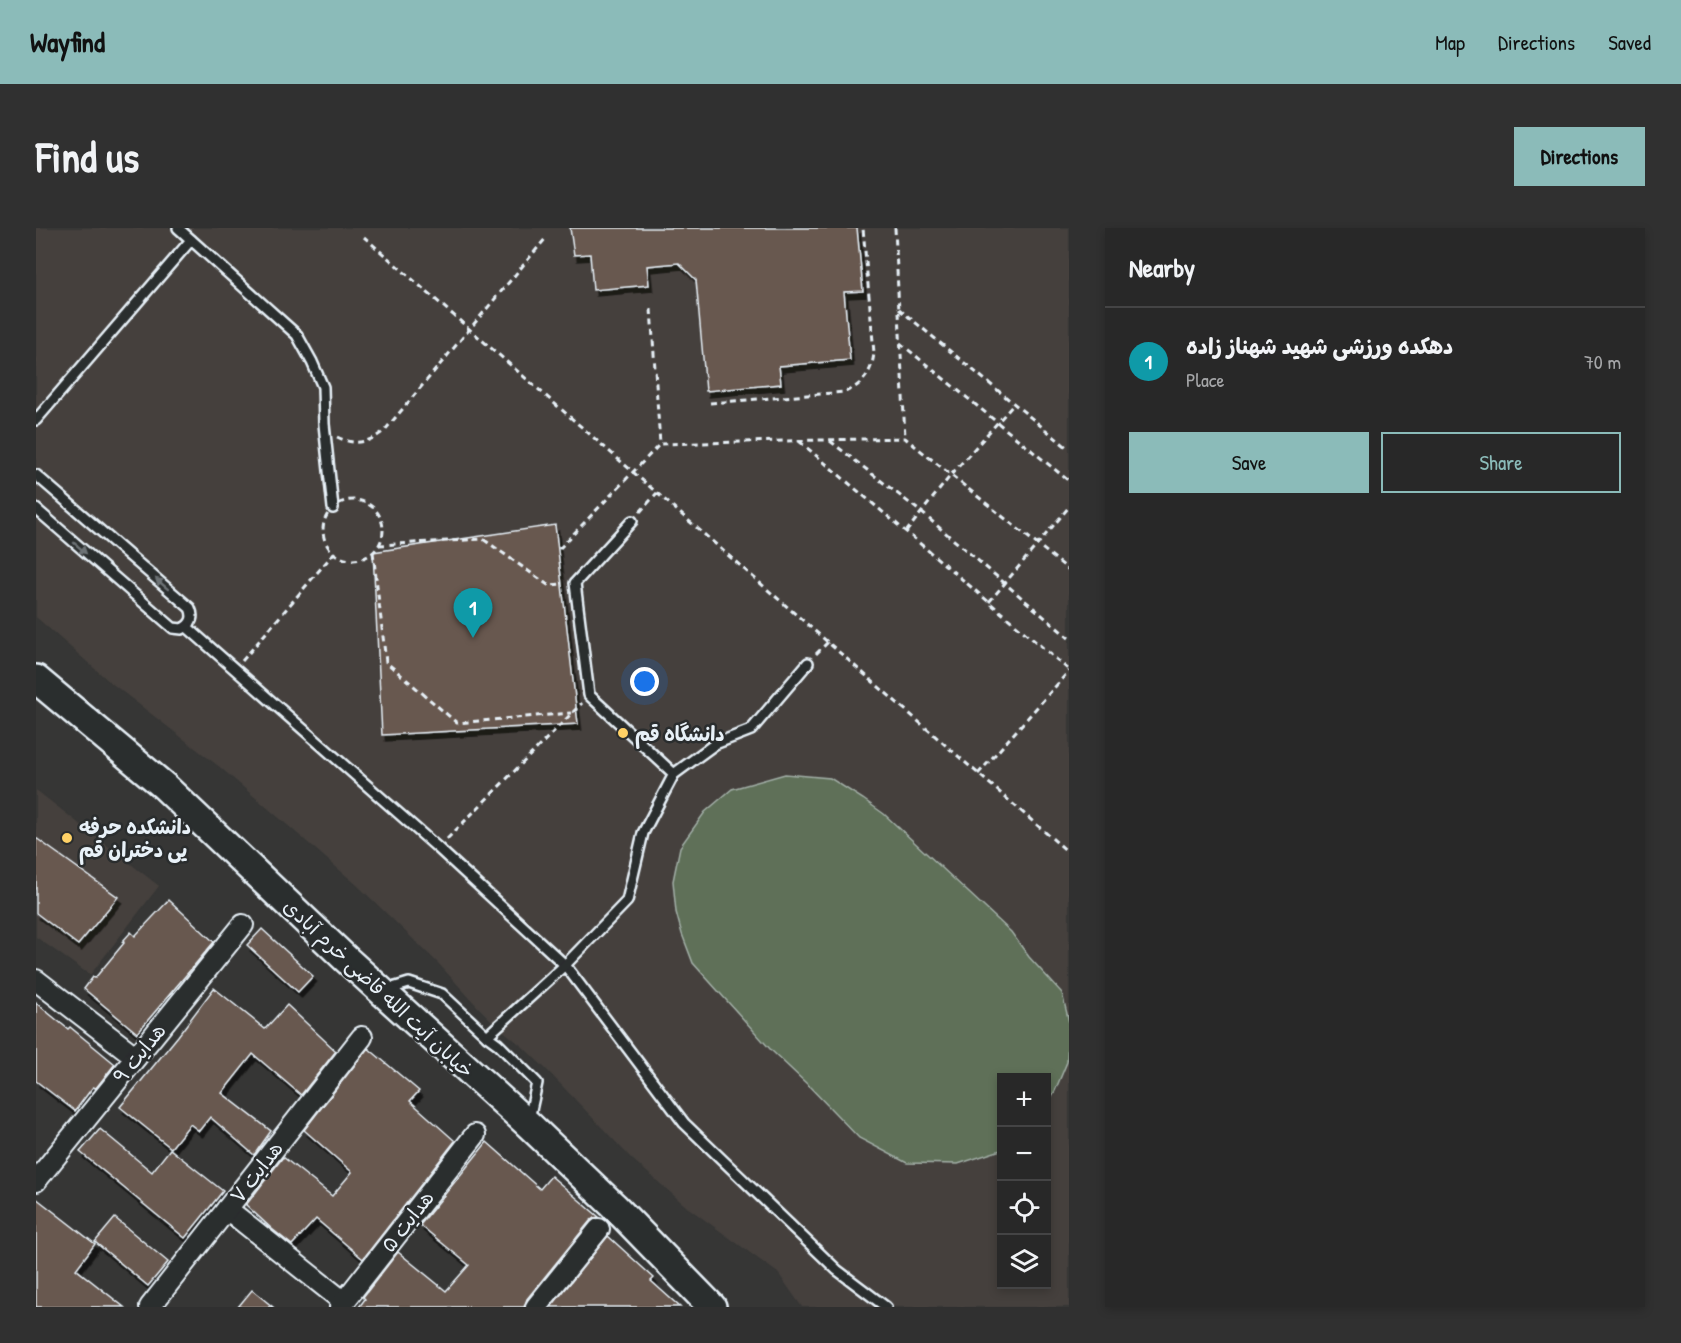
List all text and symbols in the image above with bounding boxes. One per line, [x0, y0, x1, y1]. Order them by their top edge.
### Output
text: Wayfind [30, 23, 105, 61]
text: Map [1435, 28, 1465, 57]
text: Directions [1498, 28, 1575, 57]
text: Saved [1608, 28, 1651, 57]
button: Directions [1514, 127, 1645, 186]
text: Find us [36, 128, 139, 185]
text: Nearby [1129, 250, 1195, 285]
text: دهکده ورزشی شهید شهناز زاده [1186, 331, 1453, 361]
text: 1 [1145, 348, 1152, 375]
text: 70 m [1584, 348, 1621, 375]
text: Place [1186, 366, 1225, 393]
button: Save [1129, 432, 1369, 493]
button: Share [1381, 432, 1621, 493]
one-way arrow [72, 541, 88, 554]
one-way arrow [155, 578, 170, 591]
pin: 1 [454, 588, 492, 638]
your location [630, 667, 659, 696]
place label: دانشگاه قم [635, 720, 725, 749]
marker: دانشگاه قم [616, 726, 630, 740]
place label: دانشکده حرفه یی دختران قم [79, 813, 191, 865]
marker: دانشکده حرفه یی دختران قم [60, 831, 74, 845]
street label: خیابان آیت الله قاضی خرم آبادی [276, 892, 480, 1086]
street label: هدایت ۹ [107, 1017, 171, 1089]
map controls [997, 1073, 1051, 1289]
button: + [997, 1073, 1051, 1127]
button: − [997, 1127, 1051, 1181]
street label: هدایت ۷ [223, 1136, 289, 1208]
button: locate [997, 1181, 1051, 1235]
street label: هدایت ۵ [374, 1185, 440, 1257]
button: layers [997, 1235, 1051, 1289]

